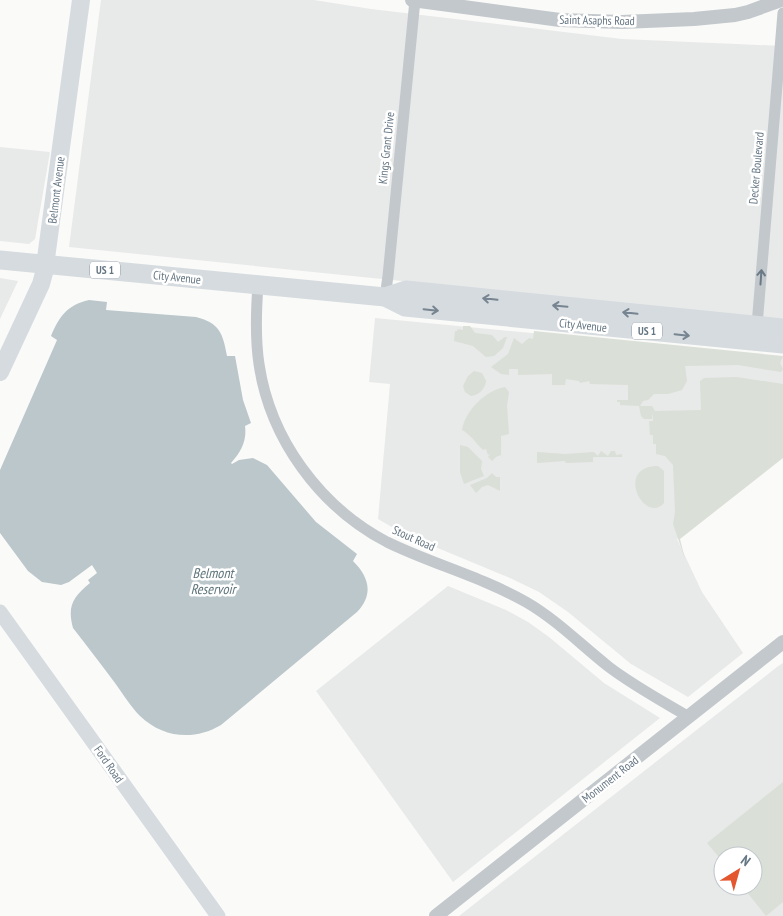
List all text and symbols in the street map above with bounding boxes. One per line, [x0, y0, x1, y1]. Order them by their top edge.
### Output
street label: Saint Asaphs Road [559, 12, 635, 28]
street label: Kings Grant Drive [375, 111, 397, 185]
street label: Decker Boulevard [745, 131, 767, 205]
street label: Belmont Avenue [44, 156, 68, 224]
road number: US 1 [90, 262, 120, 278]
street label: City Avenue [152, 267, 202, 287]
one-way arrow [756, 269, 766, 285]
one-way arrow [483, 294, 499, 304]
one-way arrow [552, 301, 568, 311]
one-way arrow [423, 305, 439, 314]
one-way arrow [622, 308, 638, 317]
street label: City Avenue [558, 315, 608, 335]
road number: US 1 [632, 322, 662, 340]
one-way arrow [674, 330, 690, 339]
street label: Stout Road [390, 522, 438, 554]
water label: Belmont Reservoir [191, 564, 237, 598]
street label: Ford Road [91, 743, 127, 785]
street label: Monument Road [579, 752, 641, 806]
north arrow [713, 846, 763, 896]
text: N [737, 851, 754, 870]

